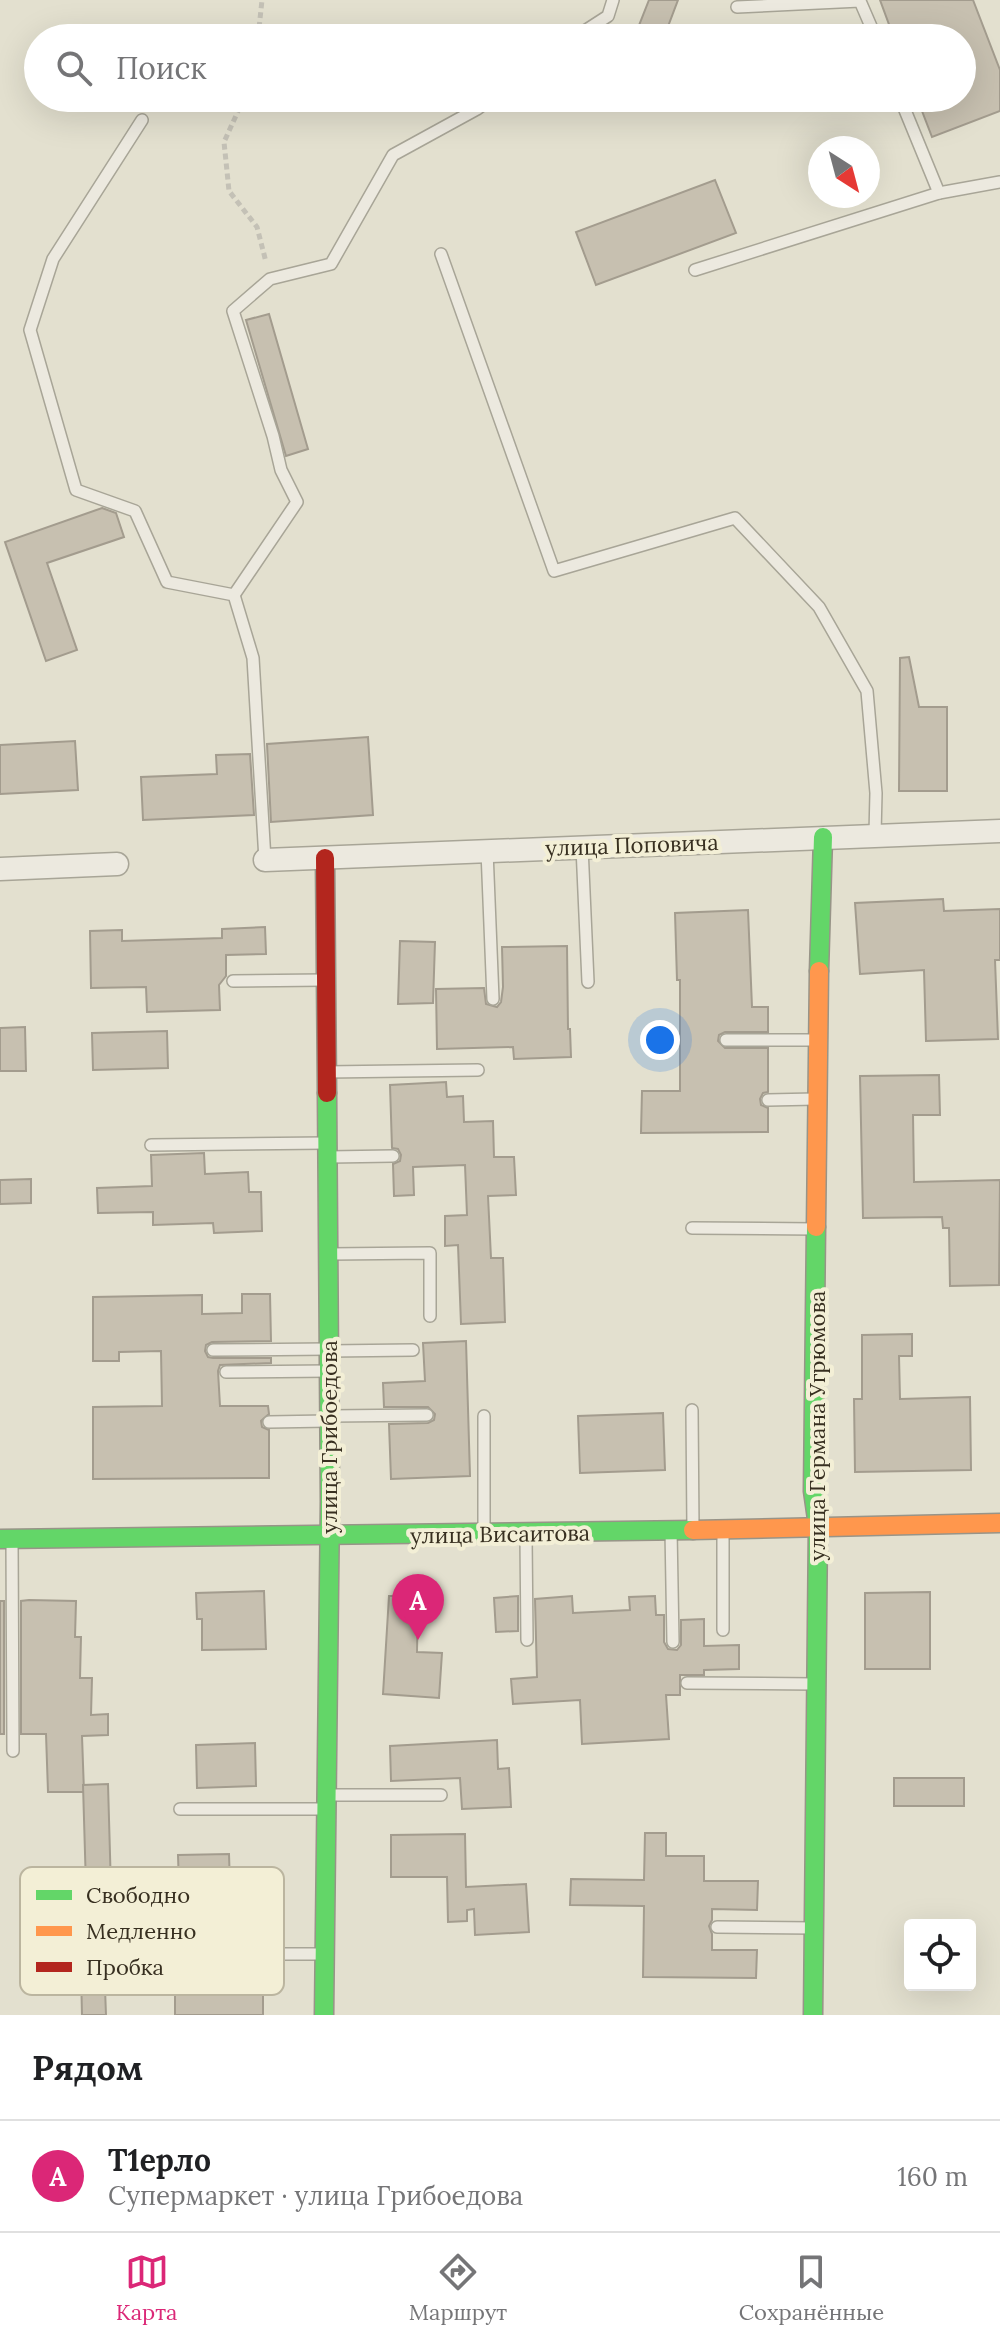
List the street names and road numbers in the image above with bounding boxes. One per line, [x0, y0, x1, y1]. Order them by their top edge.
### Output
street label: улица Поповича [545, 828, 719, 862]
street label: улица Германа Угрюмова [803, 1291, 831, 1561]
street label: улица Грибоедова [315, 1340, 343, 1534]
street label: улица Висаитова [410, 1518, 590, 1550]

